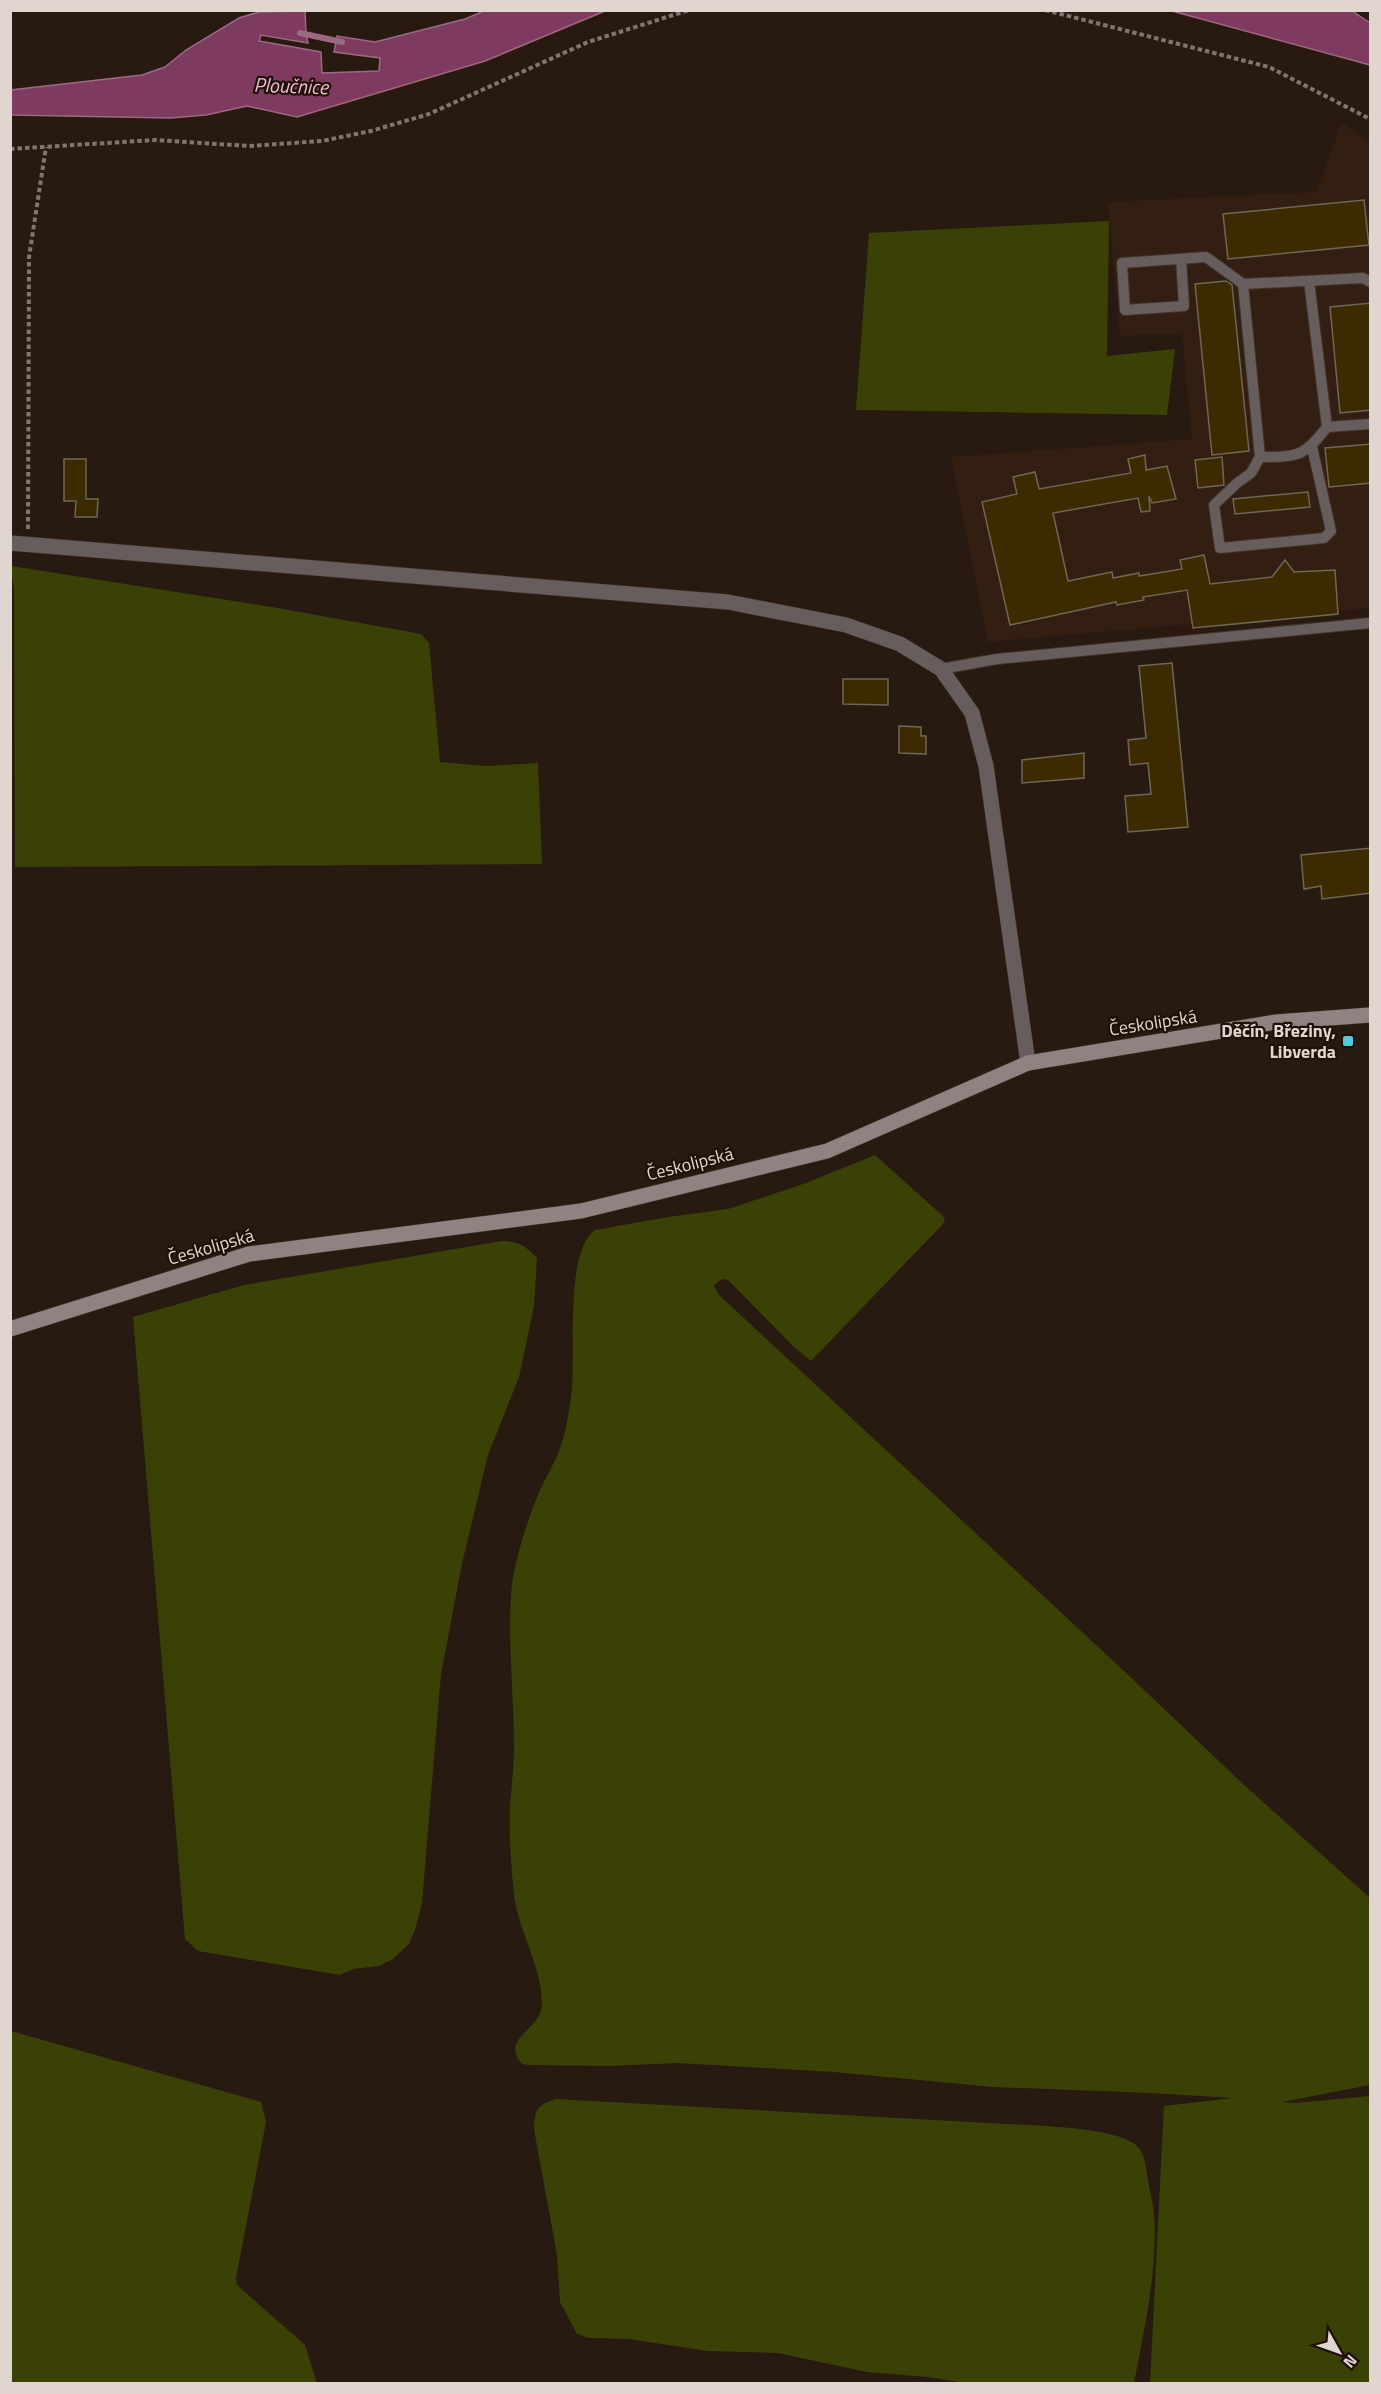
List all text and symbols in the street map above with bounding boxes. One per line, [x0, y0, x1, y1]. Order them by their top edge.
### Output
water label: Ploučnice [253, 69, 331, 102]
street label: Českolipská [1107, 1002, 1199, 1043]
place label: Děčín, Březiny, Libverda [1221, 1017, 1336, 1065]
marker: Děčín, Březiny, Libverda [1341, 1034, 1355, 1048]
street label: Českolipská [644, 1140, 736, 1187]
street label: Českolipská [165, 1221, 257, 1272]
north arrow [1309, 2322, 1369, 2382]
text: N [1338, 2350, 1363, 2374]

